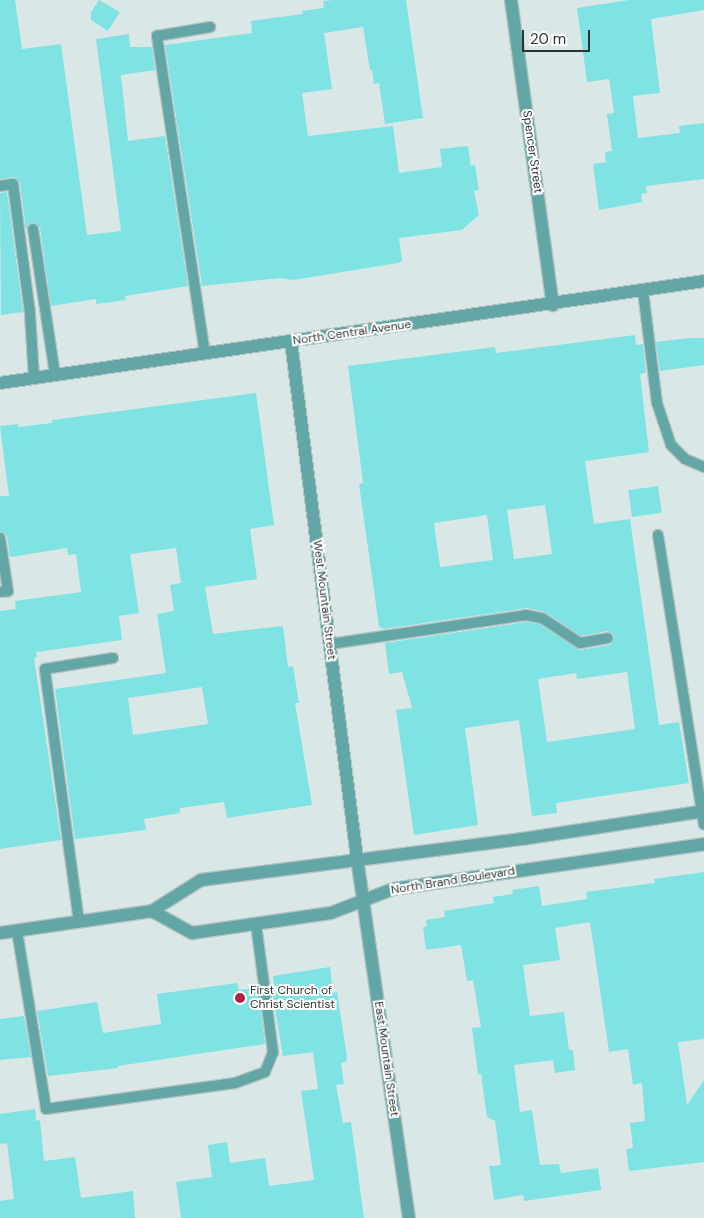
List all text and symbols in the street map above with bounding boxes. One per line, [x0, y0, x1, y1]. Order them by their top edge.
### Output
scale bar [524, 20, 592, 52]
text: 20 m [530, 29, 566, 49]
street label: Spencer Street [519, 110, 545, 194]
street label: North Central Avenue [292, 318, 412, 348]
street label: West Mountain Street [310, 539, 338, 661]
street label: North Brand Boulevard [390, 864, 516, 898]
place label: First Church of Christ Scientist [250, 984, 335, 1012]
marker: First Church of Christ Scientist [234, 992, 246, 1004]
street label: East Mountain Street [371, 1000, 401, 1118]

